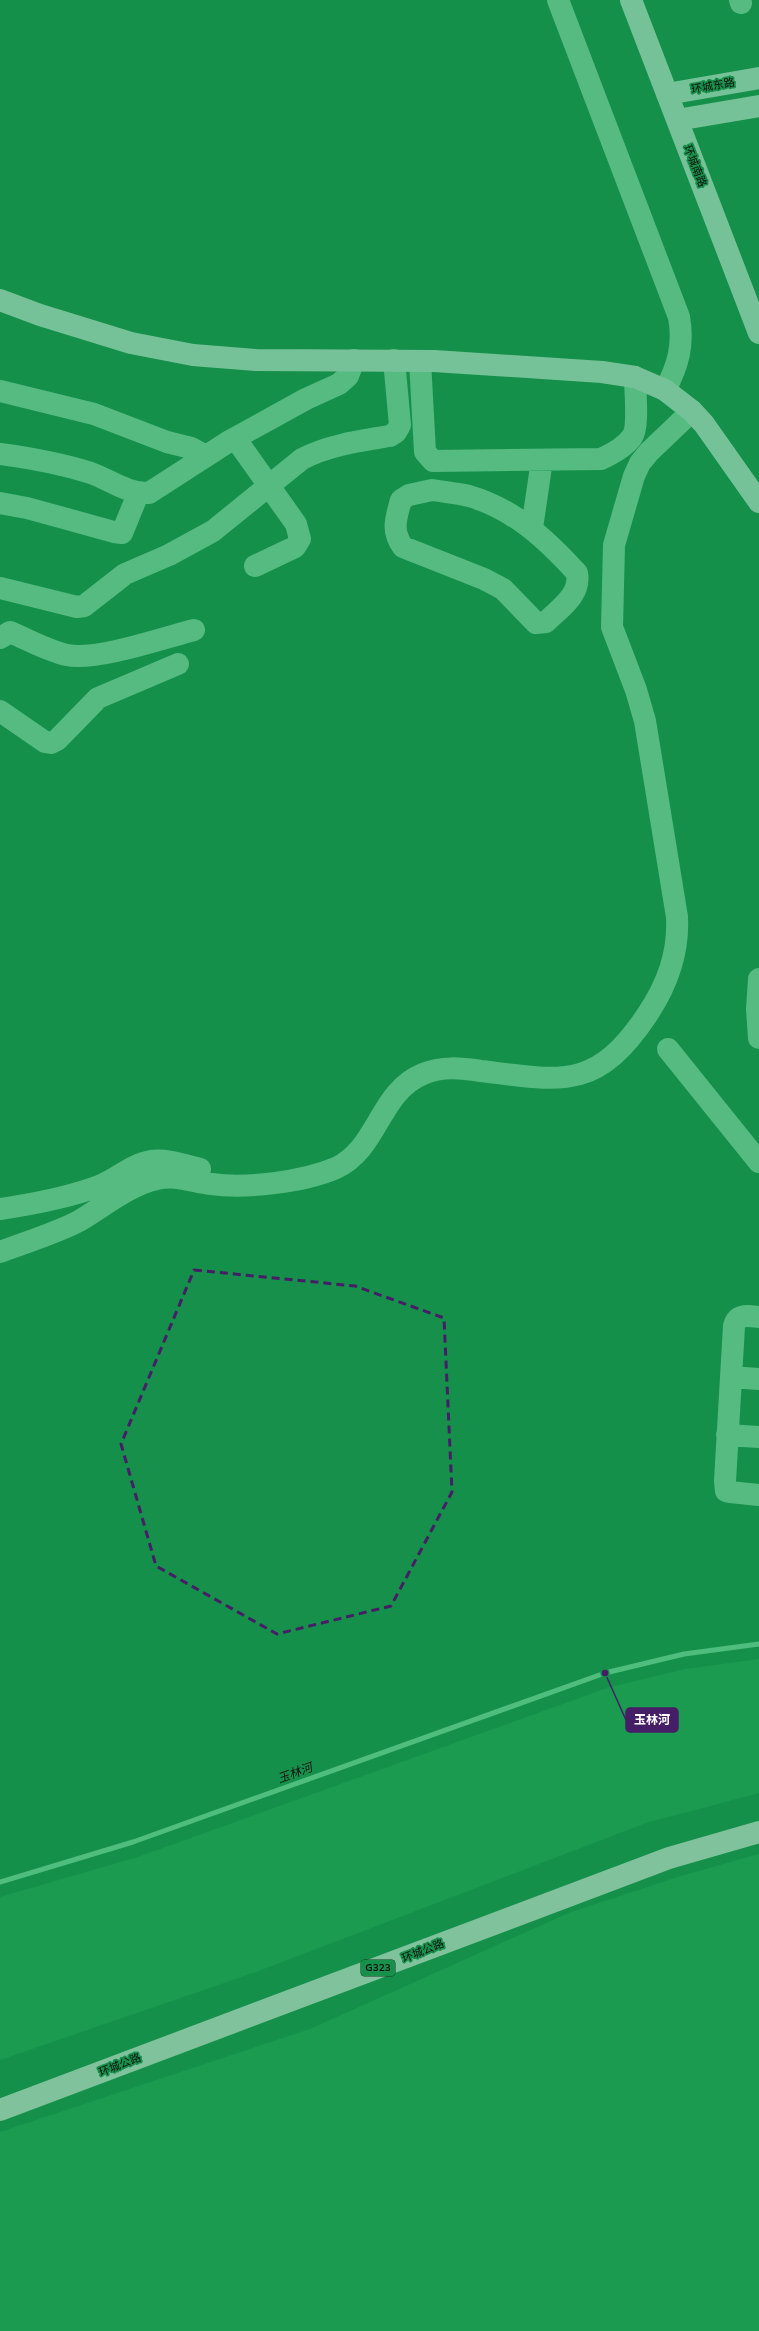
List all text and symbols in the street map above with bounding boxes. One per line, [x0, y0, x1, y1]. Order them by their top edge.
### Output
street label: 环城东路 [690, 75, 736, 97]
street label: 环城南路 [680, 143, 710, 189]
callout: 玉林河 [626, 1708, 678, 1732]
text: 玉林河 [634, 1712, 670, 1728]
water label: 玉林河 [275, 1759, 317, 1787]
street label: 环城公路 [400, 1936, 446, 1966]
road number: G323 [361, 1960, 395, 1976]
street label: 环城公路 [97, 2050, 143, 2080]

